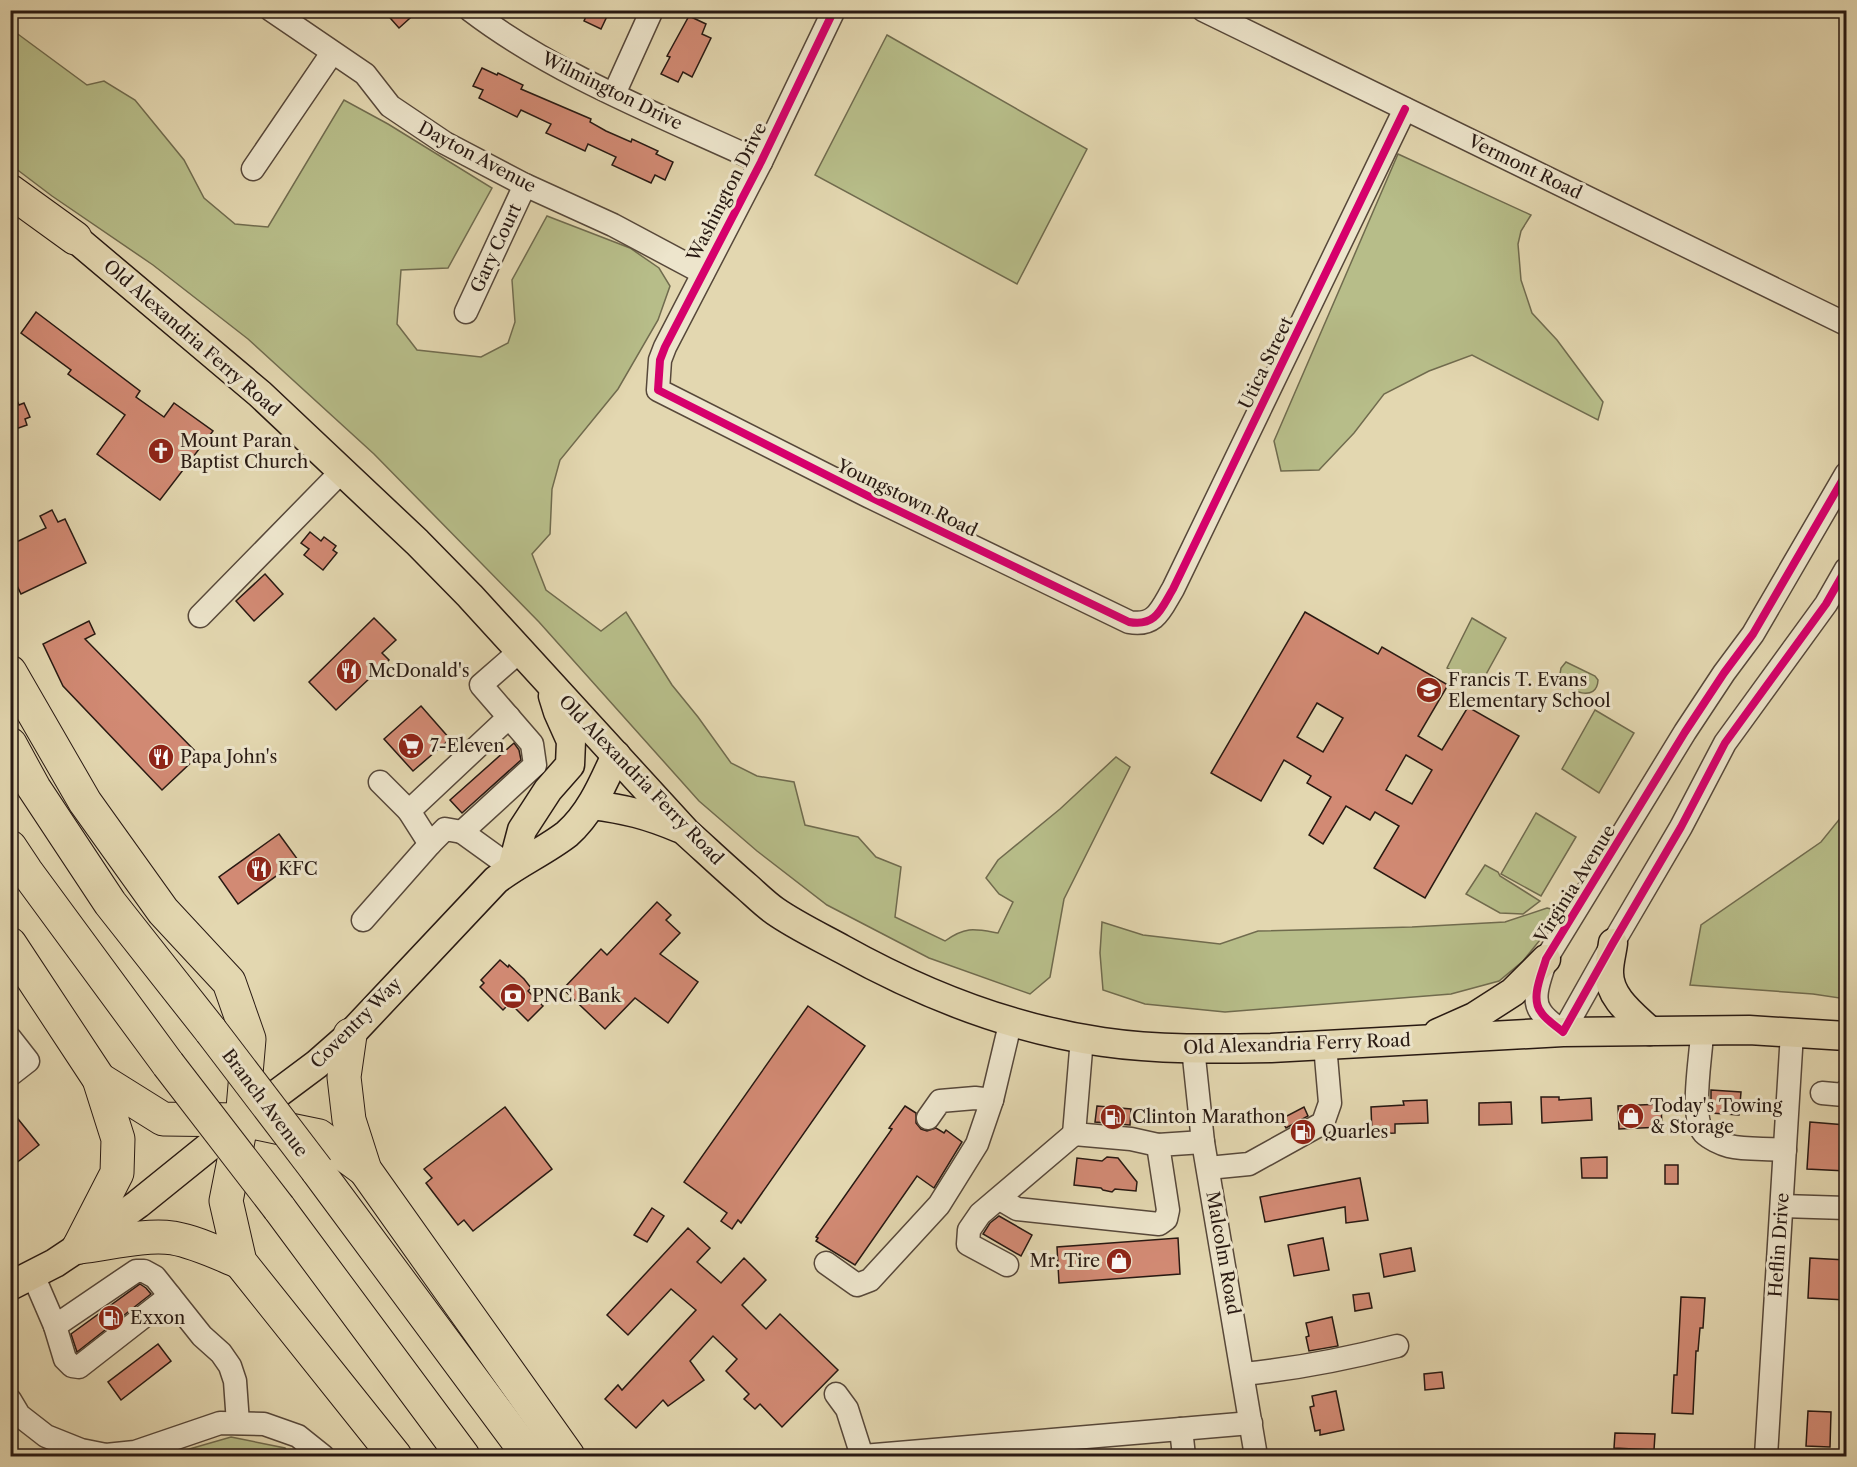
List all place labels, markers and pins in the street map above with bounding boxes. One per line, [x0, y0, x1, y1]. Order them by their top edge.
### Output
place label: Mount Paran Baptist Church [180, 430, 308, 473]
church icon: Mount Paran Baptist Church [146, 436, 176, 466]
restaurant icon: McDonald's [334, 656, 364, 686]
place label: McDonald's [368, 660, 470, 682]
place label: Francis T. Evans Elementary School [1448, 669, 1611, 712]
school or university icon: Francis T. Evans Elementary School [1414, 675, 1444, 705]
supermarket icon: 7-Eleven [396, 731, 426, 761]
place label: 7-Eleven [430, 735, 505, 757]
restaurant icon: Papa John's [146, 742, 176, 772]
place label: Papa John's [180, 746, 277, 768]
restaurant icon: KFC [244, 854, 274, 884]
place label: KFC [278, 858, 318, 880]
bank icon: PNC Bank [498, 981, 528, 1011]
place label: PNC Bank [532, 985, 622, 1007]
place label: Today's Towing & Storage [1650, 1095, 1783, 1138]
shop icon: Today's Towing & Storage [1616, 1101, 1646, 1131]
fuel station icon: Clinton Marathon [1098, 1102, 1128, 1132]
place label: Clinton Marathon [1132, 1106, 1286, 1128]
fuel station icon: Quarles [1288, 1117, 1318, 1147]
place label: Quarles [1322, 1121, 1388, 1143]
shop icon: Mr. Tire [1104, 1246, 1134, 1276]
place label: Mr. Tire [1029, 1250, 1100, 1272]
fuel station icon: Exxon [96, 1303, 126, 1333]
place label: Exxon [130, 1307, 185, 1329]

